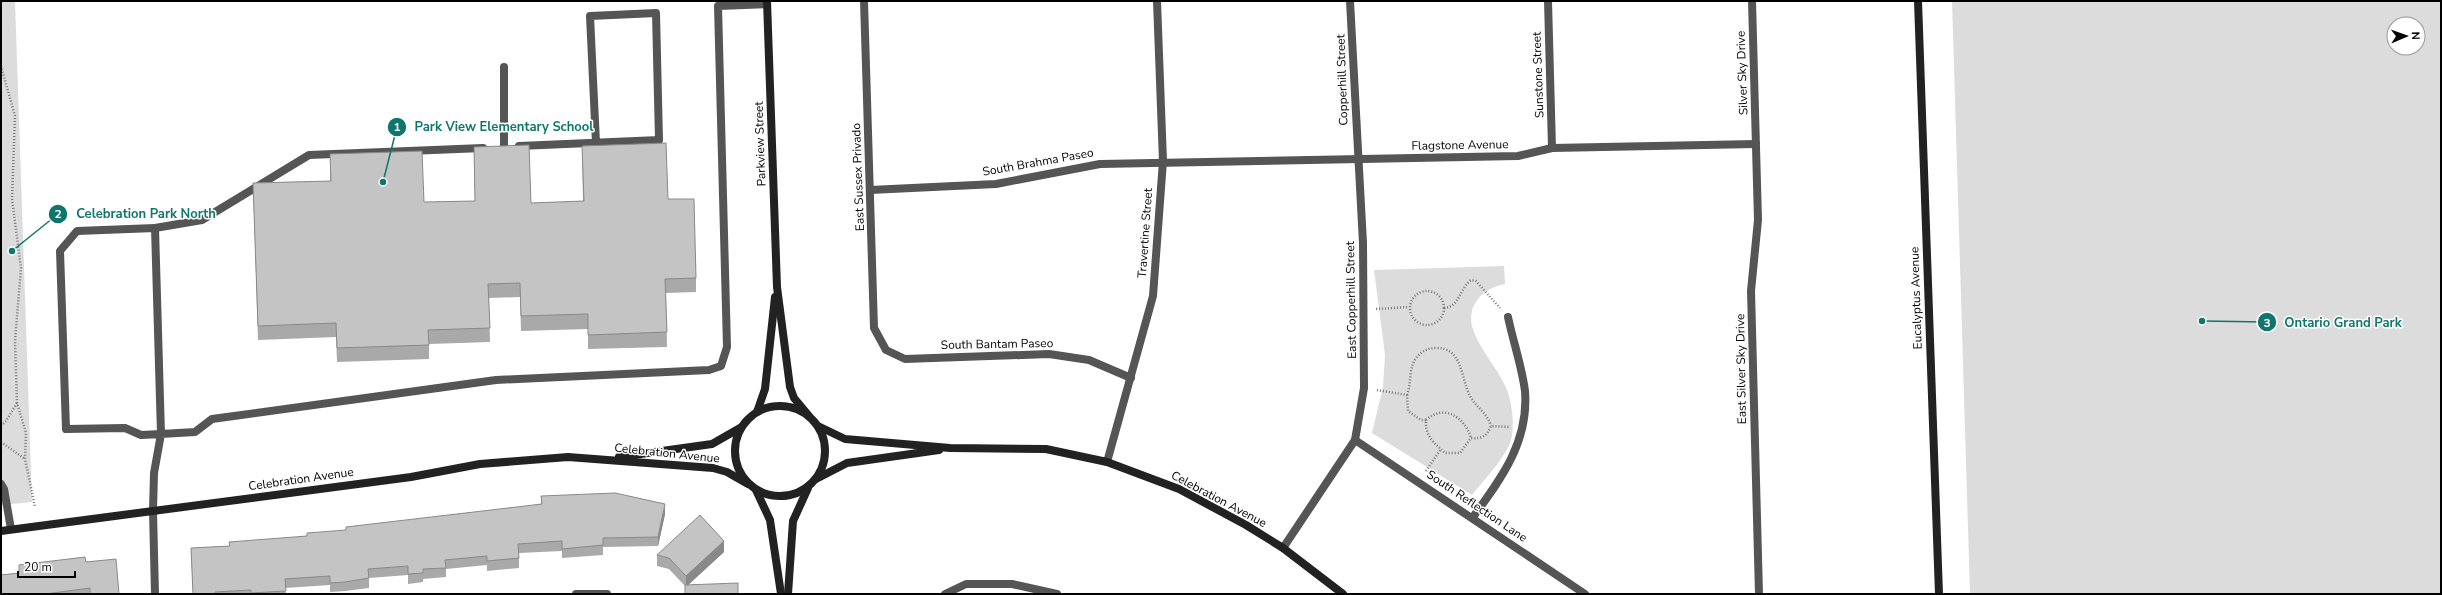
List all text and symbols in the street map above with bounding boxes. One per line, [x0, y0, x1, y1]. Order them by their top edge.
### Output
north arrow [2386, 16, 2426, 56]
street label: Sunstone Street [1528, 31, 1548, 118]
street label: Silver Sky Drive [1733, 31, 1751, 115]
text: N [2408, 31, 2423, 40]
street label: Copperhill Street [1332, 33, 1352, 126]
street label: Parkview Street [750, 100, 769, 187]
callout: Park View Elementary School [387, 114, 602, 139]
text: Park View Elementary School [415, 118, 594, 136]
text: 1 [393, 119, 401, 135]
street label: East Sussex Privado [848, 122, 868, 231]
street label: Flagstone Avenue [1411, 136, 1509, 154]
street label: South Brahma Paseo [981, 144, 1095, 180]
street label: Travertine Street [1134, 187, 1156, 278]
callout: Celebration Park North [48, 201, 223, 226]
text: Celebration Park North [76, 205, 216, 223]
text: 2 [54, 206, 62, 222]
street label: East Copperhill Street [1342, 240, 1360, 359]
street label: Eucalyptus Avenue [1906, 246, 1926, 350]
callout: Ontario Grand Park [2257, 310, 2410, 335]
street label: East Silver Sky Drive [1732, 314, 1750, 424]
text: Ontario Grand Park [2284, 314, 2403, 332]
text: 3 [2263, 315, 2271, 331]
street label: South Bantam Paseo [941, 335, 1054, 353]
street label: Celebration Avenue [614, 440, 720, 466]
street label: Celebration Avenue [247, 464, 355, 494]
street label: South Reflection Lane [1424, 466, 1530, 546]
street label: Celebration Avenue [1168, 467, 1270, 531]
scale bar [18, 553, 75, 579]
text: 20 m [24, 559, 52, 575]

